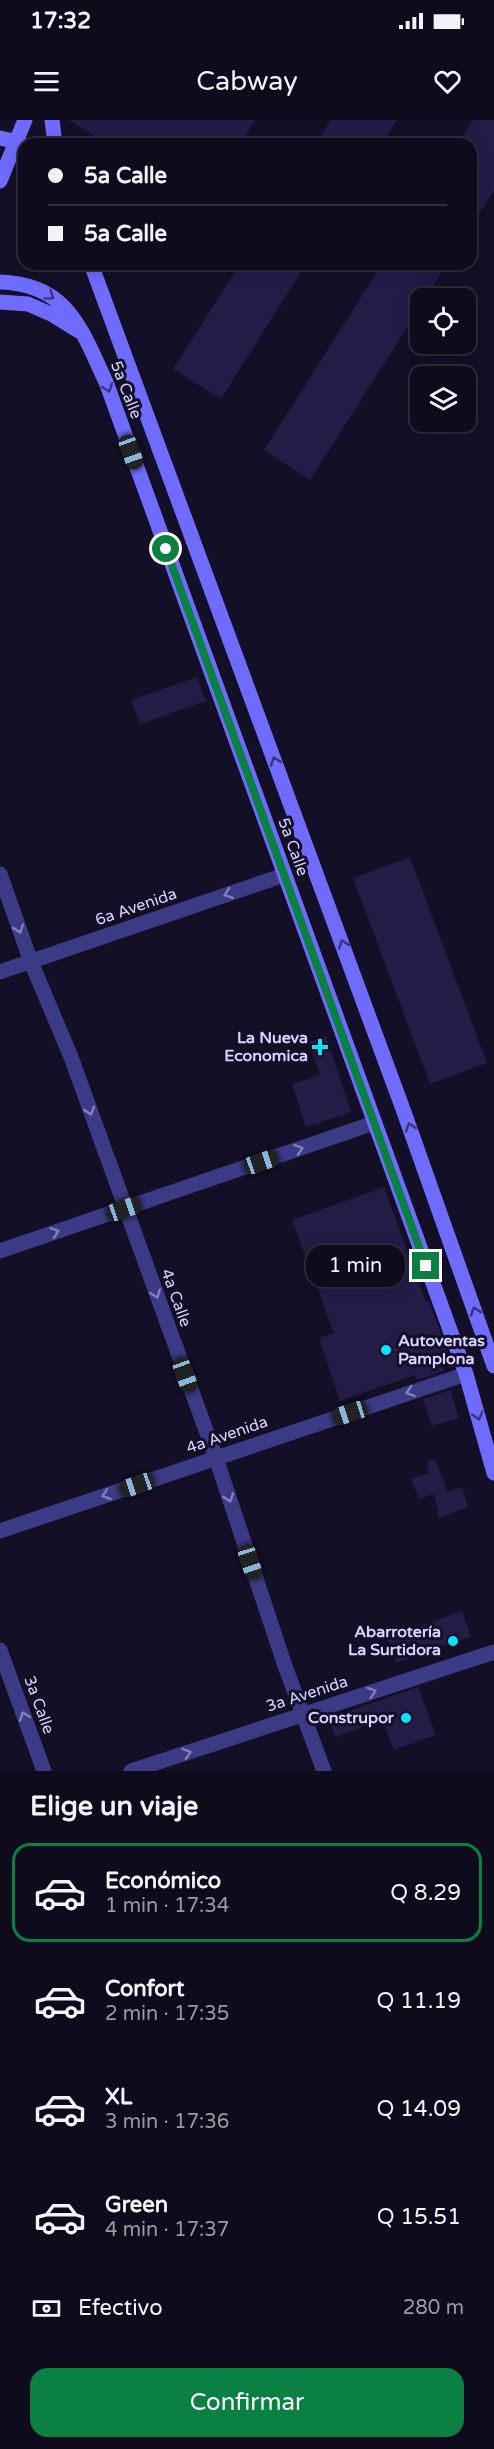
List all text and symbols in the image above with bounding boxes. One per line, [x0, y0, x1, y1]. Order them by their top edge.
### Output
text: 17:32 [30, 8, 91, 34]
icon: menu [30, 65, 63, 98]
text: Cabway [196, 65, 298, 98]
icon: heart [431, 65, 464, 98]
text: 5a Calle [84, 163, 167, 189]
text: 5a Calle [84, 221, 167, 247]
map controls [410, 288, 476, 432]
button: locate [410, 288, 476, 354]
one-way arrow [43, 289, 54, 300]
street label: 5a Calle [106, 358, 146, 422]
button: layers [410, 366, 476, 432]
one-way arrow [100, 382, 113, 393]
car [116, 432, 146, 472]
route start [152, 535, 179, 562]
one-way arrow [270, 756, 283, 767]
street label: 5a Calle [273, 815, 313, 879]
street label: 6a Avenida [93, 884, 179, 930]
one-way arrow [223, 887, 234, 899]
one-way arrow [12, 923, 25, 934]
one-way arrow [337, 939, 350, 950]
place label: La Nueva Economica [224, 1028, 308, 1066]
marker: La Nueva Economica [313, 1040, 327, 1054]
one-way arrow [83, 1105, 96, 1116]
one-way arrow [404, 1122, 417, 1133]
one-way arrow [293, 1143, 304, 1156]
car [241, 1148, 281, 1176]
car [104, 1195, 144, 1223]
one-way arrow [49, 1227, 60, 1240]
callout: 1 min [306, 1245, 405, 1287]
route end [412, 1252, 439, 1279]
text: 1 min [329, 1254, 382, 1278]
street label: 4a Calle [156, 1266, 196, 1330]
one-way arrow [148, 1289, 161, 1299]
one-way arrow [469, 1306, 482, 1317]
place label: Autoventas Pamplona [398, 1331, 485, 1369]
marker: Autoventas Pamplona [379, 1343, 393, 1357]
car [170, 1355, 200, 1395]
one-way arrow [405, 1385, 416, 1398]
car [330, 1399, 370, 1427]
one-way arrow [470, 1411, 483, 1421]
street label: 4a Avenida [184, 1412, 270, 1458]
car [117, 1471, 157, 1499]
one-way arrow [101, 1488, 112, 1500]
one-way arrow [222, 1492, 234, 1503]
car [236, 1542, 264, 1582]
place label: Abarrotería La Surtidora [348, 1622, 441, 1660]
marker: Abarrotería La Surtidora [446, 1634, 460, 1648]
street label: 3a Avenida [264, 1671, 350, 1717]
street label: 3a Calle [19, 1673, 59, 1737]
one-way arrow [366, 1686, 377, 1699]
place label: Construpor [308, 1708, 395, 1728]
one-way arrow [18, 1711, 31, 1722]
marker: Construpor [399, 1711, 413, 1725]
one-way arrow [181, 1747, 192, 1760]
text: Elige un viaje [30, 1790, 198, 1823]
icon: car [33, 1866, 87, 1920]
text: Económico [105, 1868, 221, 1894]
text: Q 8.29 [390, 1880, 461, 1906]
text: 1 min · 17:34 [105, 1894, 229, 1918]
icon: car [33, 1974, 87, 2028]
text: Confort [105, 1976, 184, 2002]
text: Q 11.19 [376, 1988, 461, 2014]
text: 2 min · 17:35 [105, 2002, 229, 2026]
icon: car [33, 2082, 87, 2136]
text: XL [105, 2084, 132, 2110]
text: Q 14.09 [376, 2096, 461, 2122]
text: 3 min · 17:36 [105, 2110, 229, 2134]
icon: car [33, 2190, 87, 2244]
text: Green [105, 2192, 168, 2218]
text: Q 15.51 [377, 2204, 461, 2230]
text: 4 min · 17:37 [105, 2218, 229, 2242]
icon: cash [30, 2292, 63, 2325]
text: Efectivo [78, 2295, 163, 2321]
text: 280 m [403, 2296, 464, 2320]
button: Confirmar [30, 2368, 464, 2437]

